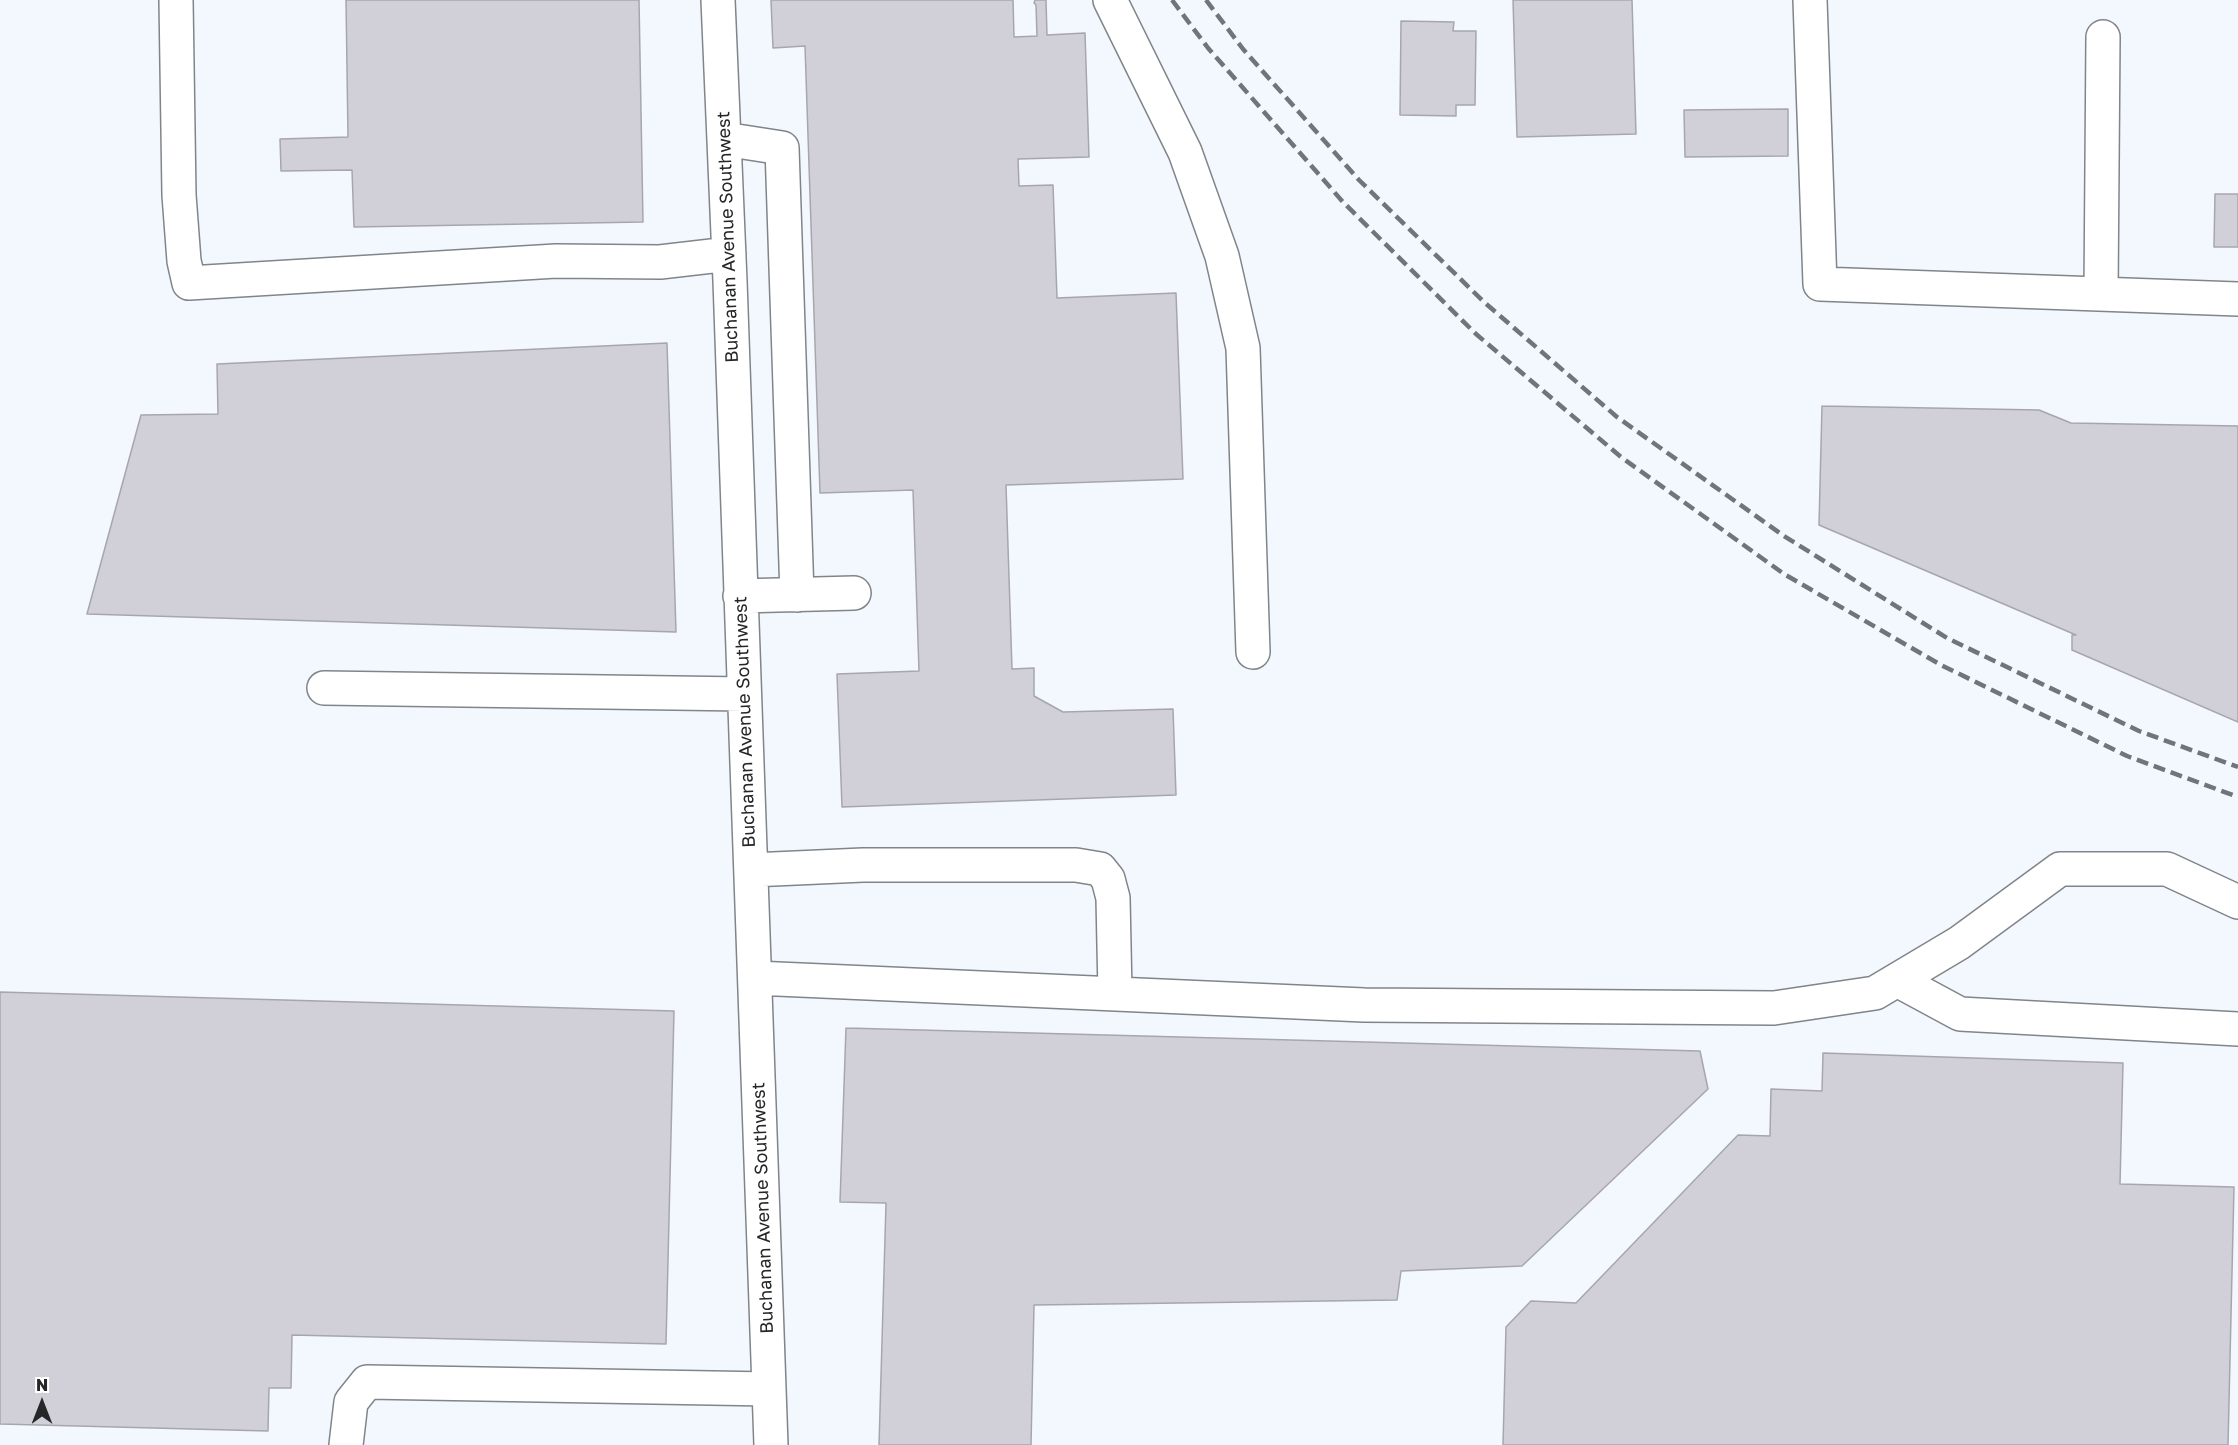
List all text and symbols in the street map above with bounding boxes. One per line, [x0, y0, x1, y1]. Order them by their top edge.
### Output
street label: Buchanan Avenue Southwest [713, 111, 743, 363]
street label: Buchanan Avenue Southwest [730, 596, 760, 848]
street label: Buchanan Avenue Southwest [748, 1082, 778, 1334]
north arrow [12, 1373, 72, 1433]
text: N [36, 1375, 48, 1395]

